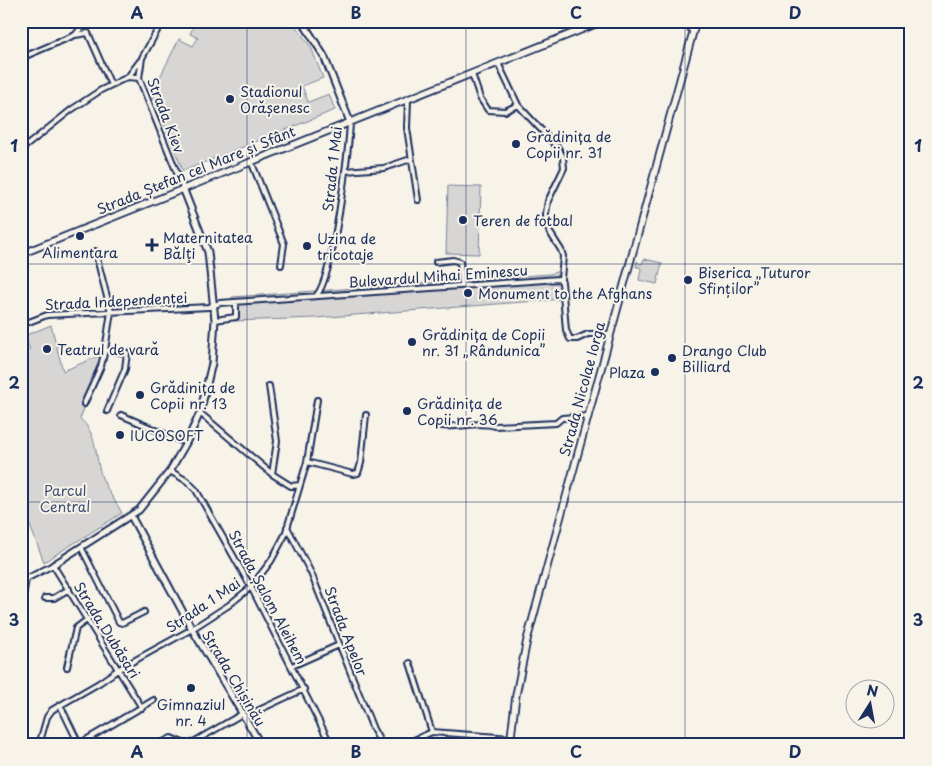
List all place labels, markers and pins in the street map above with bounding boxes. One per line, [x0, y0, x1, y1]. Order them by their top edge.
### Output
place label: Stadionul Orășenesc [240, 81, 310, 118]
marker: Stadionul Orășenesc [224, 93, 236, 105]
place label: Grădinița de Copii nr. 31 [526, 126, 612, 163]
marker: Grădinița de Copii nr. 31 [510, 138, 522, 150]
place label: Teren de fotbal [473, 210, 573, 231]
marker: Teren de fotbal [457, 214, 469, 226]
place label: Maternitatea Bălţi [163, 227, 253, 264]
place label: Uzina de tricotaje [317, 228, 376, 265]
marker: Alimentara [74, 230, 86, 242]
marker: Maternitatea Bălţi [145, 238, 159, 252]
marker: Uzina de tricotaje [301, 240, 313, 252]
place label: Alimentara [42, 242, 118, 263]
place label: Biserica „Tuturor Sfinților” [698, 262, 811, 299]
marker: Biserica „Tuturor Sfinților” [682, 274, 694, 286]
place label: Monument to the Afghans [478, 283, 652, 304]
marker: Monument to the Afghans [462, 287, 474, 299]
place label: Grădinița de Copii nr. 31 „Rândunica” [422, 324, 546, 361]
marker: Grădinița de Copii nr. 31 „Rândunica” [406, 336, 418, 348]
place label: Teatrul de vară [57, 339, 159, 360]
place label: Drango Club Billiard [682, 340, 767, 377]
marker: Teatrul de vară [41, 343, 53, 355]
marker: Drango Club Billiard [666, 352, 678, 364]
place label: Plaza [609, 362, 645, 383]
marker: Plaza [649, 366, 661, 378]
place label: Grădinița de Copii nr. 13 [150, 377, 236, 414]
marker: Grădinița de Copii nr. 13 [134, 389, 146, 401]
place label: Grădinița de Copii nr. 36 [417, 393, 503, 430]
marker: Grădinița de Copii nr. 36 [401, 405, 413, 417]
place label: IUCOSOFT [130, 425, 204, 446]
marker: IUCOSOFT [114, 429, 126, 441]
marker: Gimnaziul nr. 4 [185, 682, 197, 694]
place label: Gimnaziul nr. 4 [157, 694, 225, 731]

